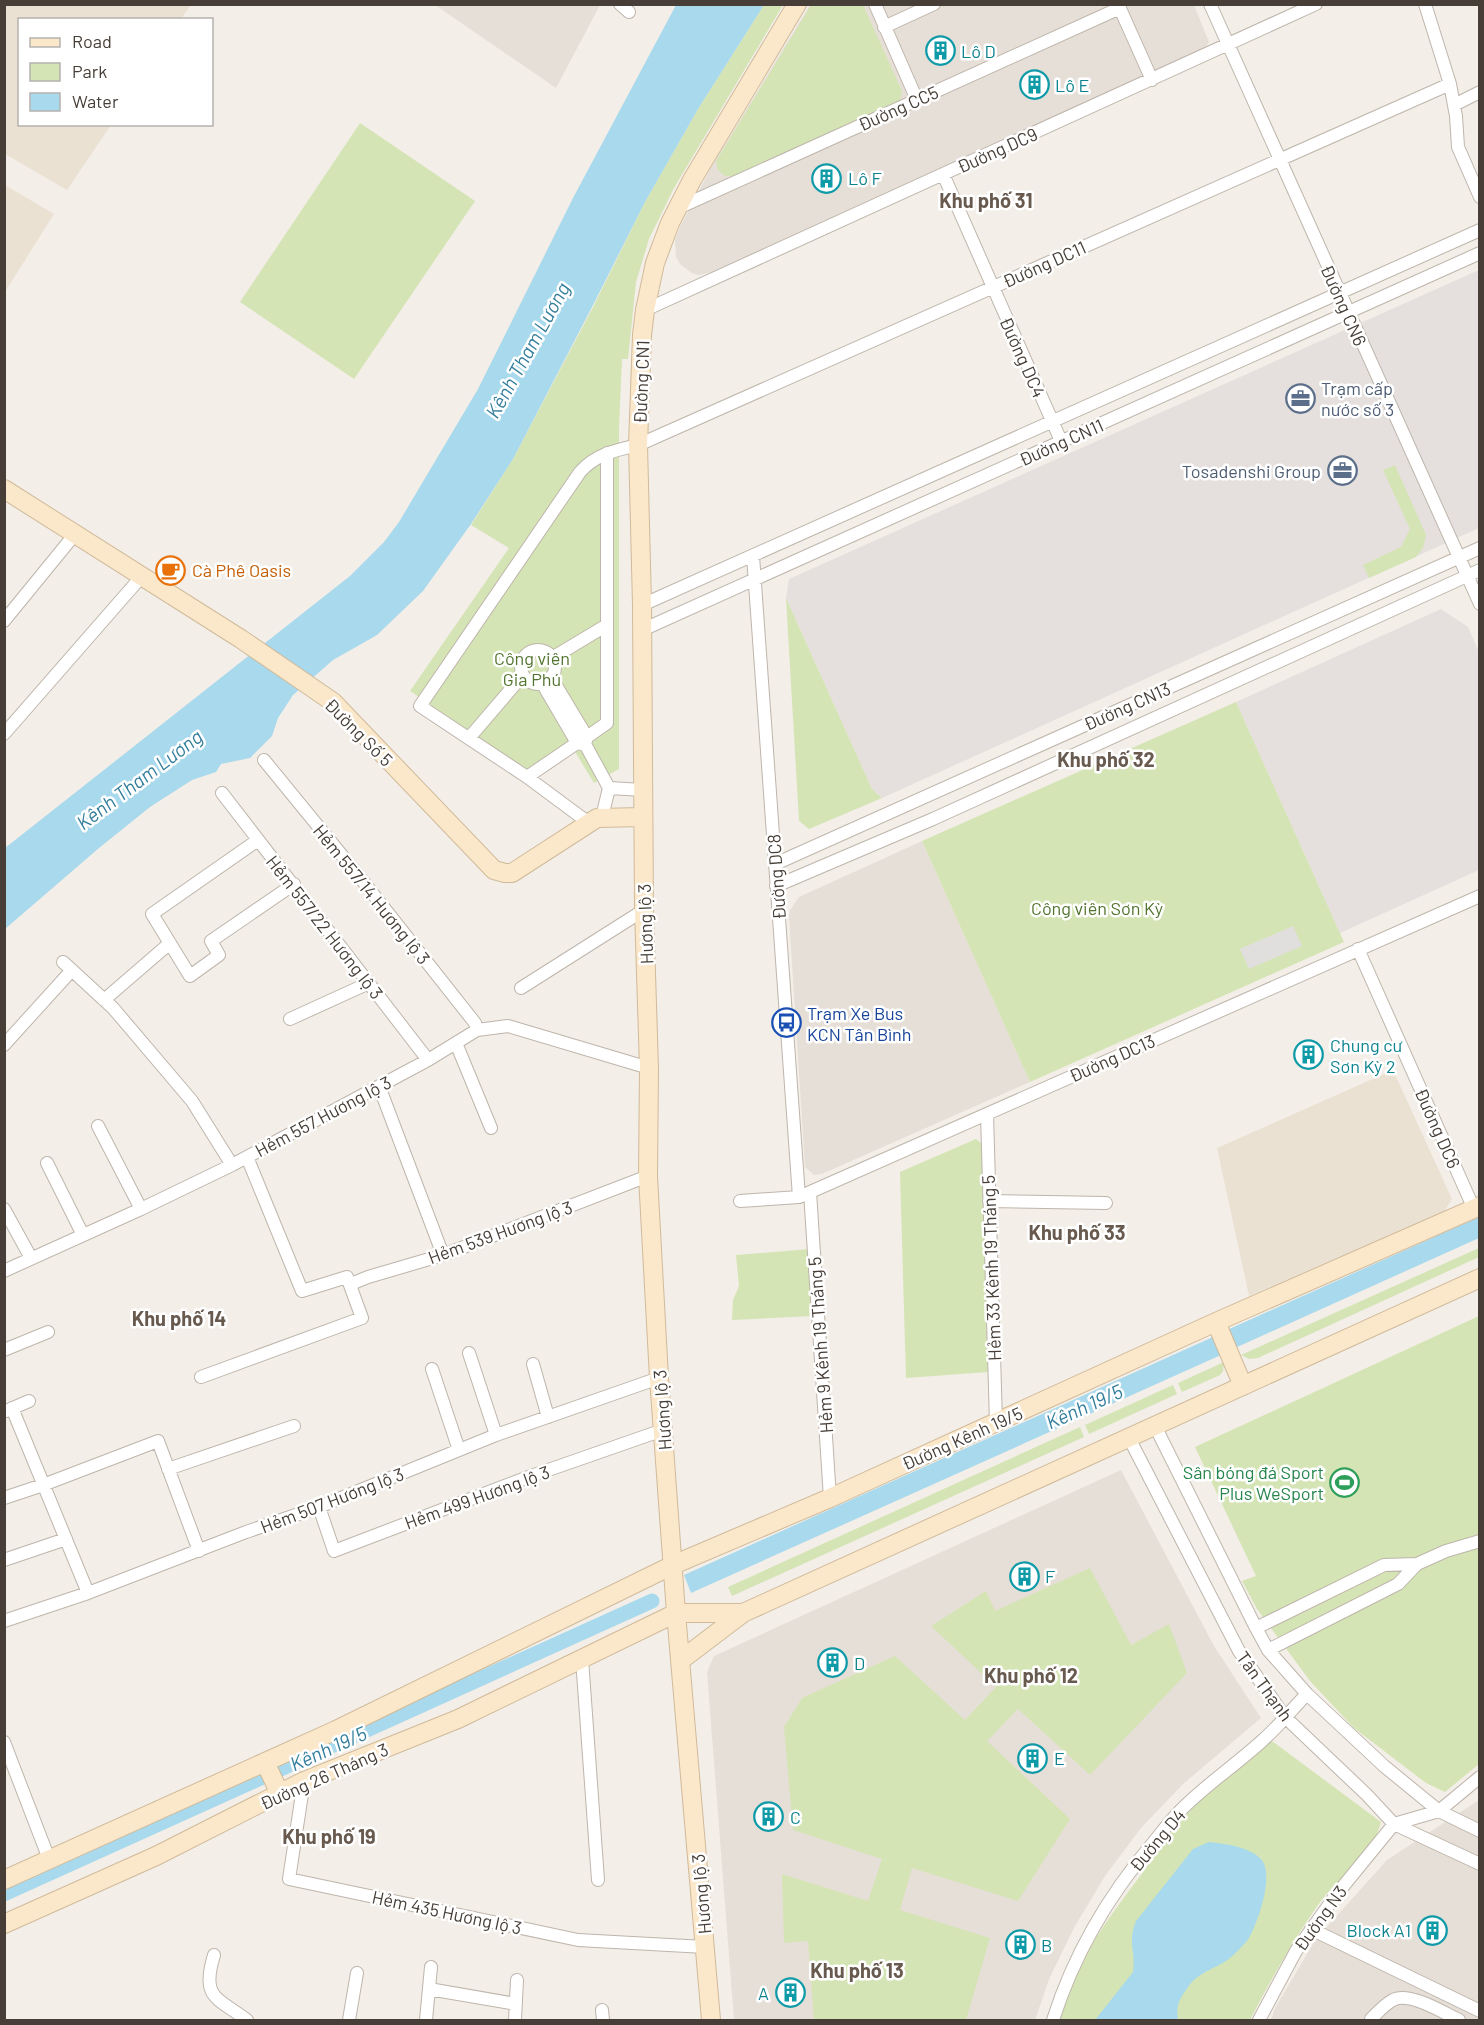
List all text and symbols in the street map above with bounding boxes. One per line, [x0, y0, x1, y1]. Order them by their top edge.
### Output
legend [18, 18, 213, 126]
text: Road [72, 30, 112, 52]
building icon: Lô D [924, 35, 956, 67]
place label: Lô D [961, 40, 996, 62]
text: Park [72, 60, 107, 82]
building icon: Lô E [1018, 69, 1050, 101]
place label: Lô E [1055, 74, 1089, 96]
street label: Đường CC5 [855, 81, 941, 135]
text: Water [72, 90, 119, 112]
street label: Đường DC9 [953, 123, 1041, 177]
building icon: Lô F [811, 162, 843, 194]
place label: Lô F [848, 167, 882, 189]
district label: Khu phố 31 [939, 188, 1033, 212]
street label: Đường DC11 [999, 236, 1089, 292]
street label: Đường CN6 [1316, 261, 1372, 349]
water label: Kênh Tham Lương [480, 278, 574, 422]
street label: Đường DC4 [995, 313, 1051, 401]
street label: Đường CN1 [629, 340, 653, 424]
place label: Trạm cấp nước số 3 [1321, 377, 1394, 420]
office icon: Trạm cấp nước số 3 [1284, 382, 1316, 414]
street label: Đường CN11 [1015, 414, 1107, 470]
office icon: Tosadenshi Group [1326, 455, 1358, 487]
place label: Tosadenshi Group [1182, 460, 1321, 482]
cafe icon: Cà Phê Oasis [155, 554, 187, 586]
place label: Cà Phê Oasis [192, 559, 291, 581]
park label: Công viên Gia Phú [494, 647, 570, 690]
street label: Đường CN13 [1080, 677, 1174, 735]
street label: Đường Số 5 [320, 693, 398, 771]
water label: Kênh Tham Lương [71, 724, 207, 834]
district label: Khu phố 32 [1057, 747, 1155, 771]
street label: Hẻm 557/14 Hương lộ 3 [309, 820, 435, 968]
street label: Đường DC8 [762, 833, 790, 921]
street label: Hẻm 557/22 Hương lộ 3 [262, 851, 388, 1003]
street label: Hương lộ 3 [633, 883, 657, 965]
park label: Công viên Sơn Kỳ [1031, 897, 1163, 919]
place label: Trạm Xe Bus KCN Tân Bình [807, 1002, 911, 1045]
bus stop icon: Trạm Xe Bus KCN Tân Bình [770, 1007, 802, 1039]
street label: Đường DC13 [1066, 1029, 1158, 1087]
place label: Chung cư Sơn Kỳ 2 [1330, 1034, 1403, 1077]
building icon: Chung cư Sơn Kỳ 2 [1293, 1039, 1325, 1071]
street label: Hẻm 557 Hương lộ 3 [251, 1071, 395, 1161]
street label: Đường DC6 [1411, 1084, 1465, 1172]
street label: Hẻm 33 Kênh 19 Tháng 5 [977, 1175, 1005, 1361]
street label: Hẻm 539 Hương lộ 3 [425, 1196, 575, 1268]
district label: Khu phố 33 [1028, 1220, 1126, 1244]
street label: Hẻm 9 Kênh 19 Tháng 5 [803, 1256, 837, 1434]
district label: Khu phố 14 [132, 1306, 226, 1330]
street label: Hương lộ 3 [648, 1369, 676, 1451]
water label: Kênh 19/5 [1042, 1378, 1126, 1434]
street label: Đường Kênh 19/5 [898, 1402, 1026, 1474]
street label: Hẻm 499 Hương lộ 3 [401, 1461, 553, 1533]
place label: Sân bóng đá Sport Plus WeSport [1183, 1461, 1324, 1504]
street label: Hẻm 507 Hương lộ 3 [257, 1462, 407, 1538]
sports icon: Sân bóng đá Sport Plus WeSport [1329, 1466, 1361, 1498]
building icon: F [1008, 1560, 1040, 1592]
place label: F [1045, 1565, 1055, 1587]
building icon: D [817, 1647, 849, 1679]
street label: Tân Thạnh [1232, 1647, 1298, 1725]
place label: D [854, 1652, 865, 1674]
district label: Khu phố 12 [984, 1663, 1078, 1687]
water label: Kênh 19/5 [286, 1720, 370, 1776]
street label: Đường 26 Tháng 3 [256, 1738, 392, 1814]
building icon: E [1017, 1742, 1049, 1774]
place label: E [1054, 1747, 1065, 1769]
building icon: C [753, 1801, 785, 1833]
street label: Đường D4 [1124, 1804, 1190, 1876]
place label: C [790, 1806, 801, 1828]
district label: Khu phố 19 [282, 1824, 376, 1848]
street label: Hương lộ 3 [687, 1853, 715, 1935]
street label: Đường N3 [1289, 1881, 1351, 1955]
street label: Hẻm 435 Hương lộ 3 [370, 1885, 524, 1939]
building icon: Block A1 [1416, 1914, 1448, 1946]
place label: Block A1 [1347, 1919, 1411, 1941]
building icon: B [1004, 1929, 1036, 1961]
place label: B [1041, 1934, 1052, 1956]
district label: Khu phố 13 [810, 1958, 904, 1982]
building icon: A [774, 1977, 806, 2009]
place label: A [758, 1982, 769, 2004]

